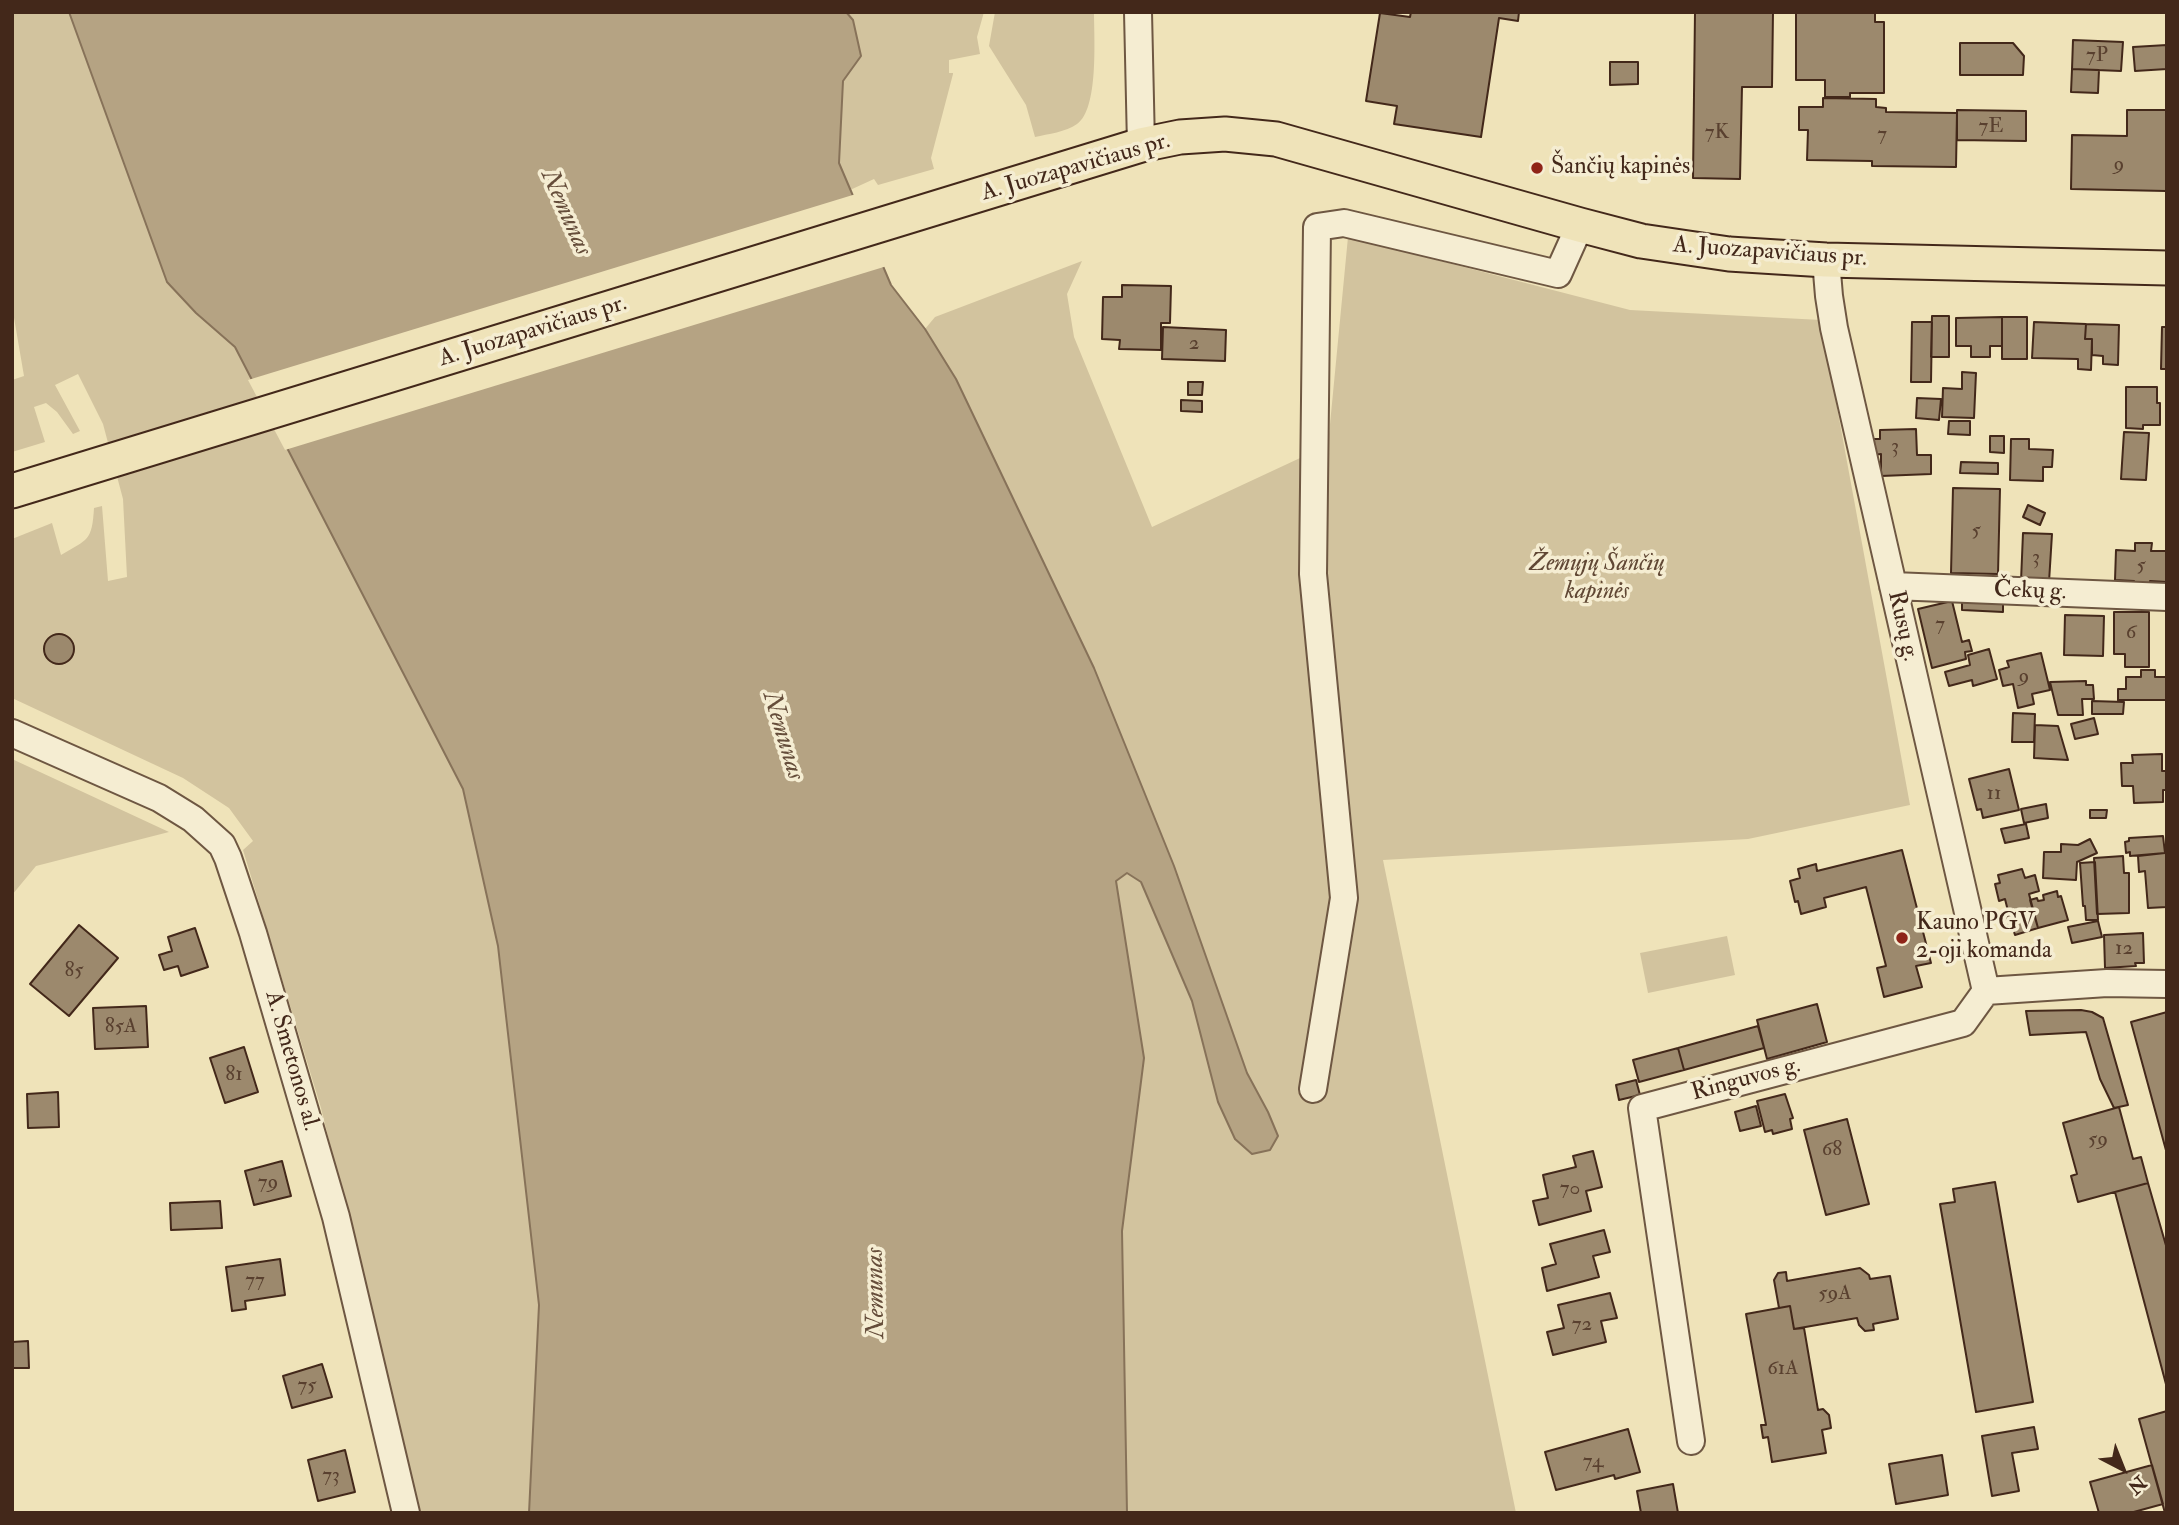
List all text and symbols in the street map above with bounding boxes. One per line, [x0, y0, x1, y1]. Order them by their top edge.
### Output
house number: 7P [2086, 43, 2108, 69]
house number: 7E [1979, 114, 2003, 140]
house number: 7K [1705, 120, 1729, 146]
house number: 7 [1877, 122, 1887, 148]
street label: A. Juozapavičiaus pr. [978, 127, 1174, 209]
house number: 9 [2114, 152, 2124, 178]
place label: Šančių kapinės [1551, 154, 1690, 182]
marker: Šančių kapinės [1529, 160, 1545, 176]
water label: Nemunas [532, 165, 598, 261]
street label: A. Juozapavičiaus pr. [1672, 232, 1868, 274]
street label: A. Juozapavičiaus pr. [436, 290, 630, 374]
house number: 2 [1189, 331, 1199, 357]
house number: 3 [1891, 434, 1899, 460]
house number: 5 [1971, 518, 1981, 544]
house number: 3 [2032, 545, 2040, 571]
park label: Žemųjų Šančių kapinės [1529, 551, 1665, 607]
house number: 5 [2136, 553, 2146, 579]
street label: Čekų g. [1993, 576, 2067, 608]
street label: Rusų g. [1880, 588, 1924, 664]
house number: 7 [1935, 612, 1945, 638]
house number: 6 [2126, 620, 2136, 646]
house number: 9 [2019, 664, 2029, 690]
water label: Nemunas [754, 688, 810, 784]
house number: 11 [1987, 781, 2001, 807]
place label: Kauno PGV 2-oji komanda [1916, 910, 2052, 966]
marker: Kauno PGV 2-oji komanda [1894, 930, 1910, 946]
house number: 12 [2115, 936, 2133, 962]
house number: 85 [64, 958, 84, 984]
street label: A. Smetonos al. [257, 988, 325, 1134]
house number: 85A [105, 1014, 137, 1040]
street label: Ringuvos g. [1688, 1052, 1804, 1108]
house number: 81 [225, 1062, 243, 1088]
house number: 59 [2088, 1127, 2108, 1153]
house number: 68 [1822, 1137, 1842, 1163]
house number: 79 [258, 1170, 278, 1196]
house number: 70 [1560, 1176, 1580, 1202]
water label: Nemunas [861, 1247, 893, 1339]
house number: 77 [245, 1268, 265, 1294]
house number: 59A [1818, 1281, 1852, 1307]
house number: 72 [1572, 1312, 1592, 1338]
house number: 61A [1767, 1356, 1799, 1382]
house number: 75 [298, 1373, 316, 1399]
north arrow [2088, 1434, 2158, 1504]
house number: 74 [1583, 1449, 1603, 1475]
house number: 73 [322, 1463, 340, 1489]
text: N [2123, 1470, 2151, 1499]

